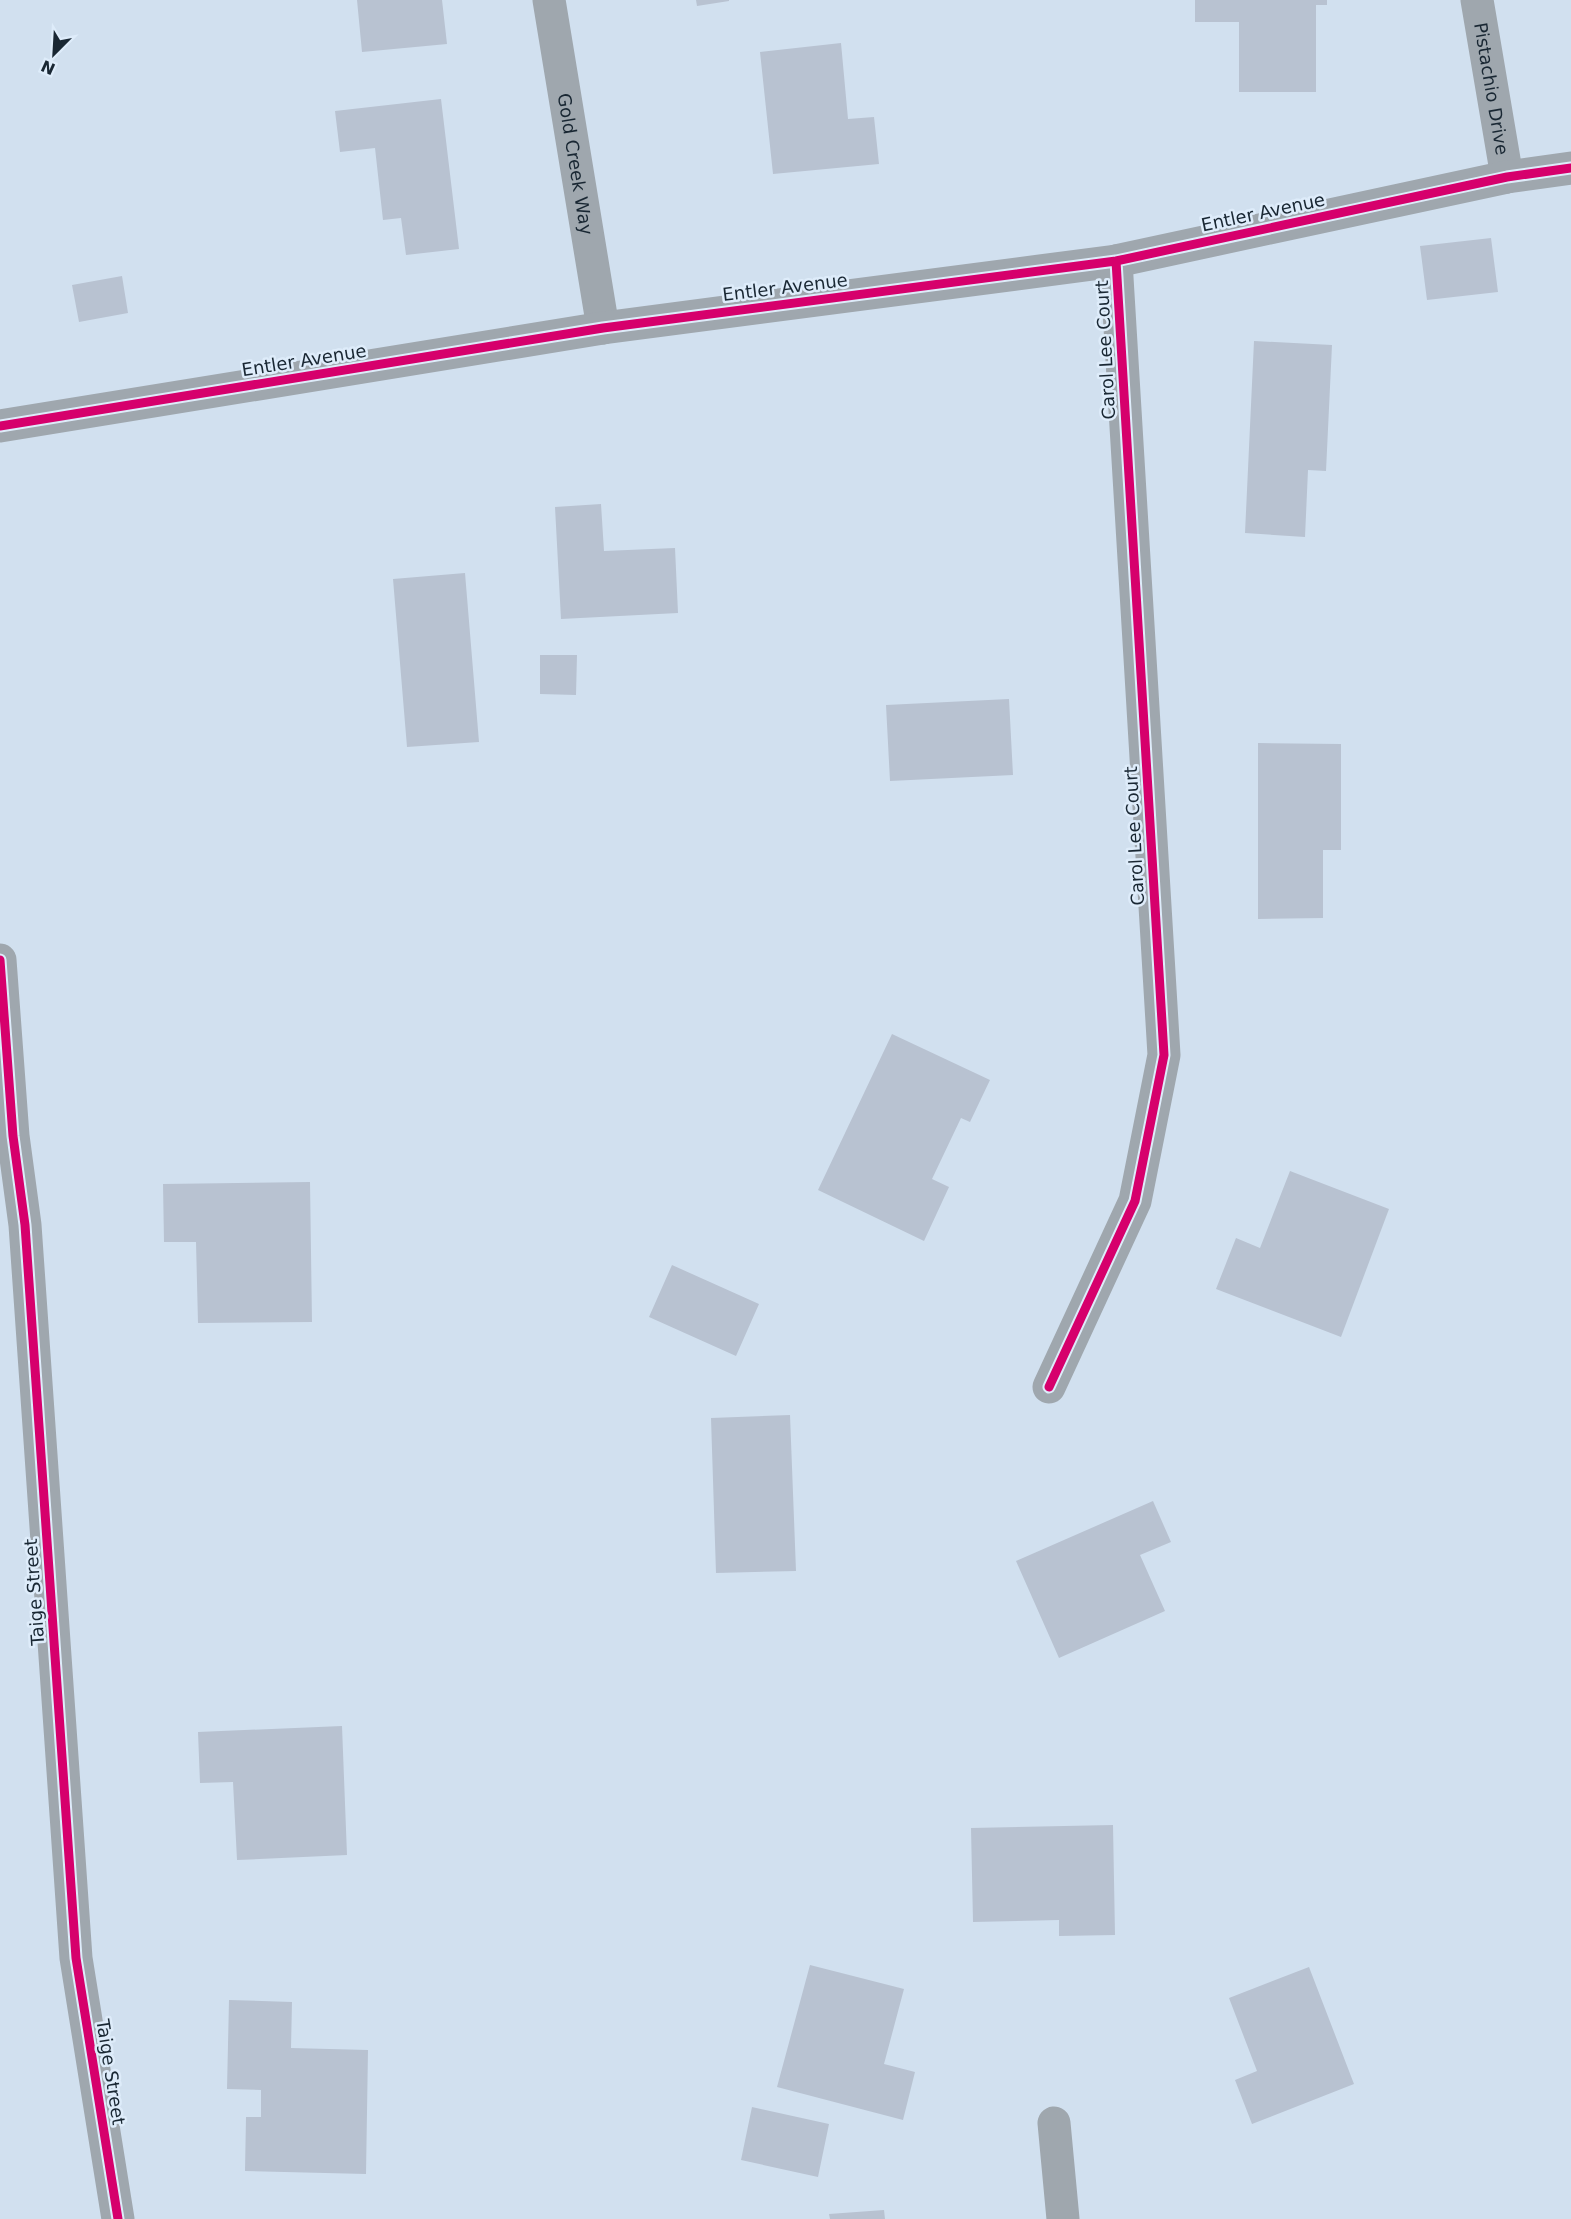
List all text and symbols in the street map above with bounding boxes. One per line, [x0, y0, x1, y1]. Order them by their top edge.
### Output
street label: Pistachio Drive [1470, 21, 1514, 157]
north arrow [24, 24, 84, 84]
text: N [38, 56, 58, 79]
street label: Gold Creek Way [554, 91, 598, 237]
street label: Entler Avenue [1199, 189, 1327, 235]
street label: Entler Avenue [721, 269, 849, 305]
street label: Carol Lee Court [1091, 280, 1119, 420]
street label: Entler Avenue [240, 340, 368, 380]
street label: Carol Lee Court [1120, 766, 1148, 906]
street label: Taige Street [20, 1538, 48, 1647]
street label: Taige Street [92, 2017, 130, 2126]

